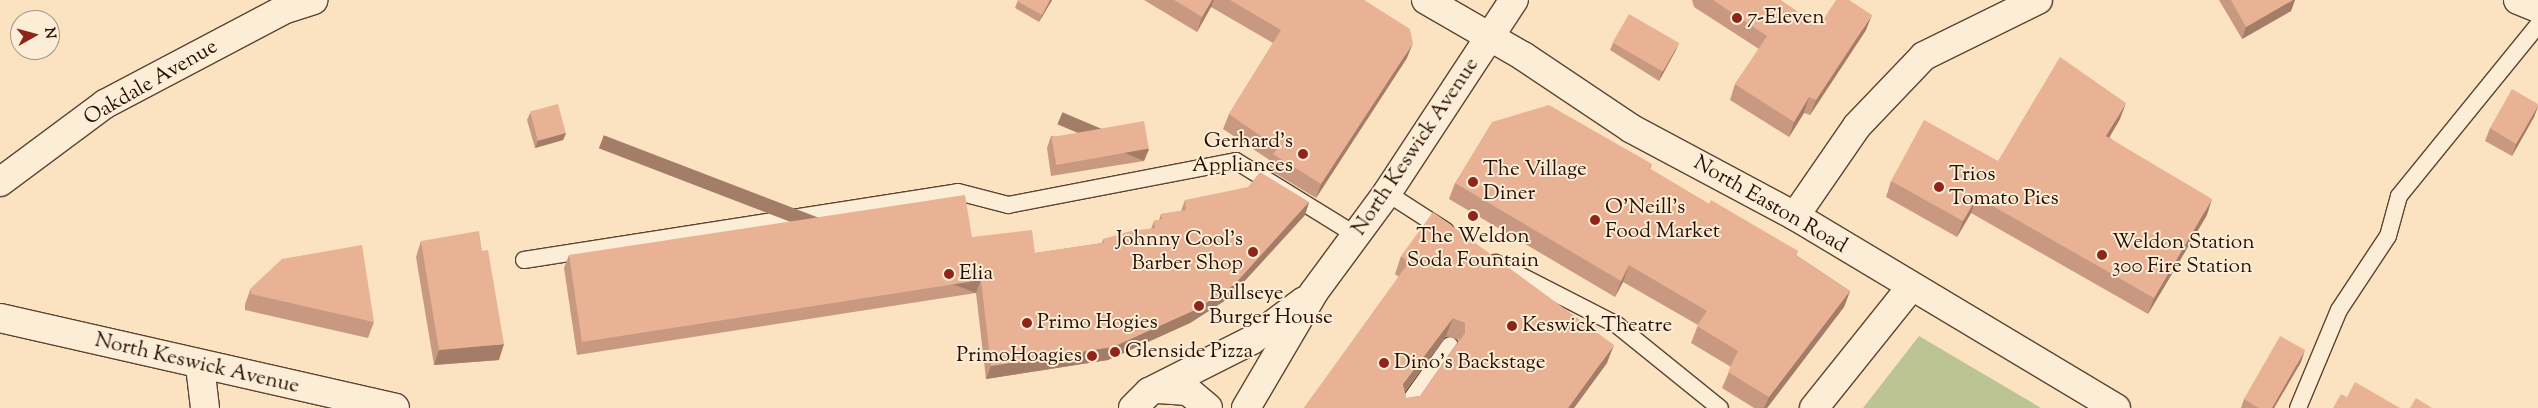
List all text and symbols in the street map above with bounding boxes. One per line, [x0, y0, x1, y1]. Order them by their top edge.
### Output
place label: 7-Eleven [1747, 5, 1825, 31]
north arrow [10, 10, 60, 60]
marker: 7-Eleven [1731, 12, 1743, 24]
text: N [38, 27, 60, 40]
street label: Oakdale Avenue [80, 35, 222, 131]
street label: North Keswick Avenue [1347, 53, 1485, 241]
place label: Gerhard's Appliances [1192, 129, 1293, 179]
marker: Gerhard's Appliances [1297, 148, 1309, 160]
street label: North Easton Road [1689, 151, 1851, 259]
place label: The Village Diner [1483, 157, 1587, 207]
place label: Trios Tomato Pies [1949, 162, 2059, 212]
marker: The Village Diner [1467, 176, 1479, 188]
marker: Trios Tomato Pies [1933, 181, 1945, 193]
place label: O'Neill's Food Market [1605, 195, 1720, 245]
marker: The Weldon Soda Fountain [1467, 210, 1479, 222]
marker: O'Neill's Food Market [1589, 214, 1601, 226]
place label: The Weldon Soda Fountain [1407, 224, 1539, 274]
place label: Johnny Cool's Barber Shop [1116, 227, 1243, 277]
place label: Weldon Station 300 Fire Station [2112, 230, 2255, 280]
marker: Johnny Cool's Barber Shop [1247, 246, 1259, 258]
marker: Weldon Station 300 Fire Station [2096, 249, 2108, 261]
place label: Elia [959, 261, 993, 287]
marker: Elia [943, 268, 955, 280]
place label: Bullseye Burger House [1209, 281, 1333, 331]
marker: Bullseye Burger House [1193, 300, 1205, 312]
place label: Primo Hogies [1037, 310, 1158, 336]
place label: Keswick Theatre [1522, 313, 1672, 339]
marker: Primo Hogies [1021, 317, 1033, 329]
marker: Keswick Theatre [1506, 320, 1518, 332]
street label: North Keswick Avenue [92, 328, 302, 400]
place label: Glenside Pizza [1125, 339, 1253, 365]
place label: PrimoHoagies [956, 343, 1082, 369]
marker: Glenside Pizza [1109, 346, 1121, 358]
marker: PrimoHoagies [1086, 350, 1098, 362]
place label: Dino's Backstage [1394, 350, 1546, 376]
marker: Dino's Backstage [1378, 357, 1390, 369]

